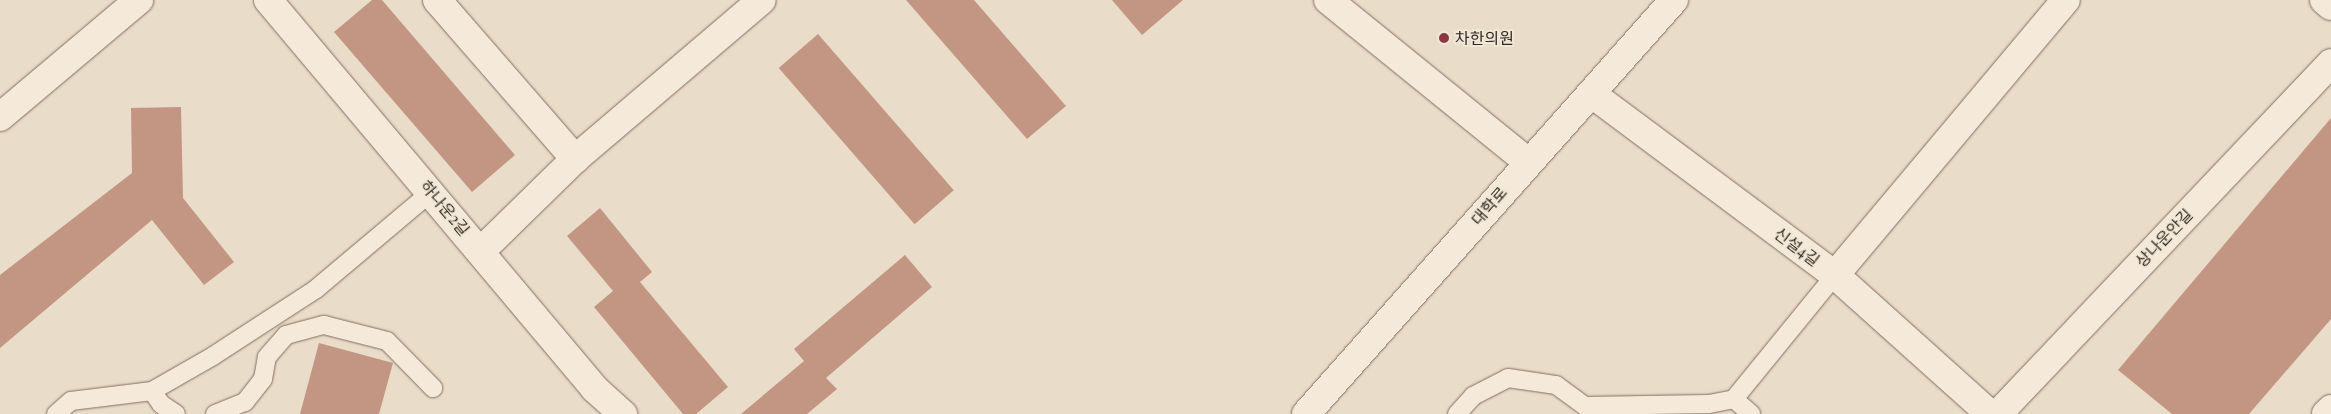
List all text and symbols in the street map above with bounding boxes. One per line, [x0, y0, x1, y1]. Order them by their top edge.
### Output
place label: 차한의원 [1455, 28, 1514, 48]
marker: 차한의원 [1437, 31, 1451, 45]
street label: 하나운2길 [416, 176, 474, 240]
street label: 대학로 [1467, 183, 1511, 229]
street label: 상나운안길 [2132, 205, 2196, 271]
street label: 신설4길 [1770, 224, 1824, 270]

